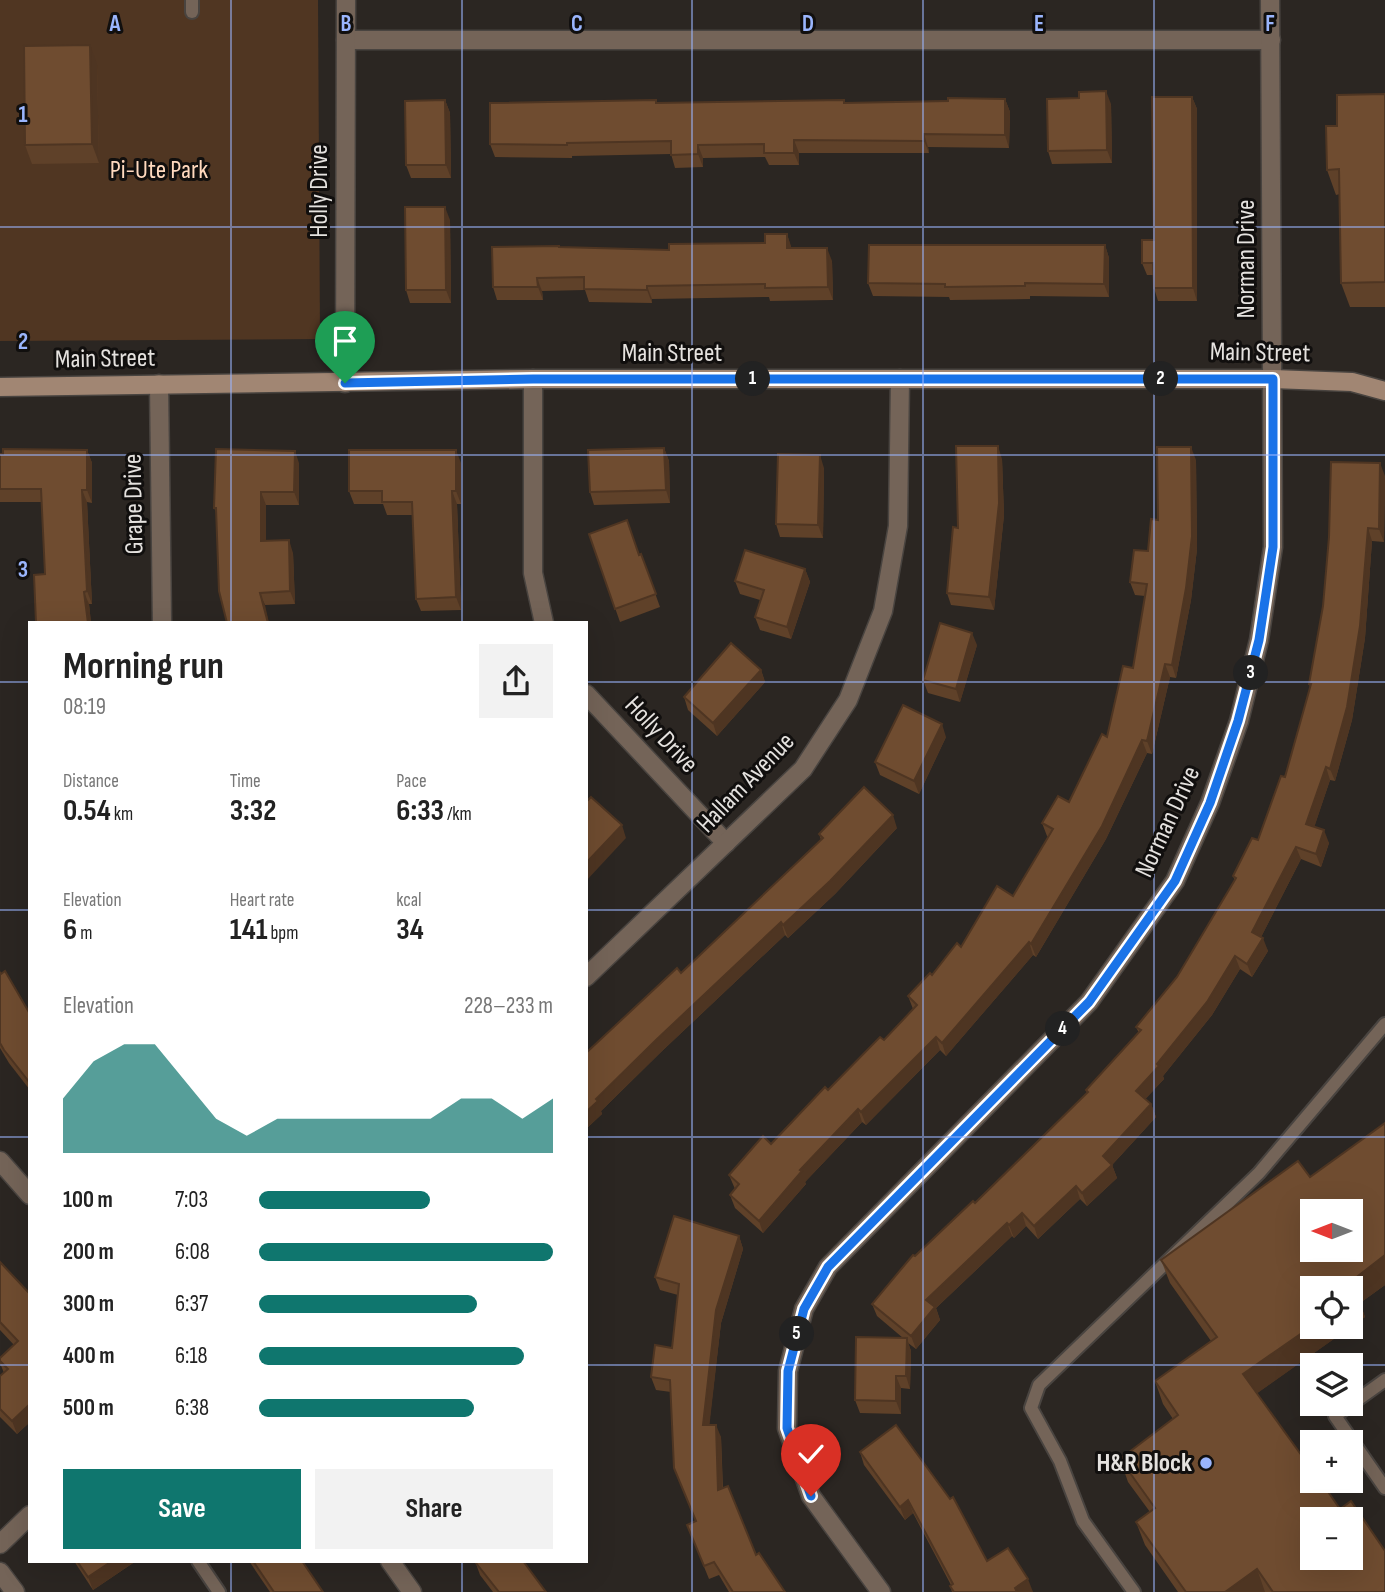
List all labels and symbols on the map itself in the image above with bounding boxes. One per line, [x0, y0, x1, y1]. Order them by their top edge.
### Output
text: A [109, 10, 122, 38]
text: B [341, 10, 352, 38]
text: C [571, 10, 583, 38]
text: D [802, 10, 814, 38]
text: E [1034, 10, 1044, 38]
text: F [1265, 10, 1275, 38]
text: 1 [18, 101, 28, 129]
street label: Holly Drive [304, 144, 335, 238]
park label: Pi-Ute Park [110, 155, 208, 186]
street label: Norman Drive [1231, 200, 1262, 318]
pin [315, 311, 375, 383]
text: 2 [18, 328, 28, 356]
street label: Main Street [1210, 337, 1311, 369]
street label: Main Street [622, 338, 722, 369]
street label: Main Street [55, 343, 156, 375]
pin: 1 [736, 362, 770, 396]
pin: 2 [1144, 362, 1178, 396]
street label: Grape Drive [118, 453, 150, 555]
text: 3 [18, 556, 28, 584]
pin: 3 [1234, 656, 1268, 690]
street label: Holly Drive [618, 690, 704, 780]
street label: Hallam Avenue [691, 726, 801, 840]
street label: Norman Drive [1129, 762, 1207, 882]
pin: 4 [1046, 1012, 1080, 1046]
north arrow [1300, 1199, 1363, 1262]
pin: 5 [780, 1316, 814, 1352]
pin [781, 1424, 841, 1496]
place label: H&R Block [1097, 1448, 1192, 1479]
marker: H&R Block [1198, 1455, 1214, 1471]

